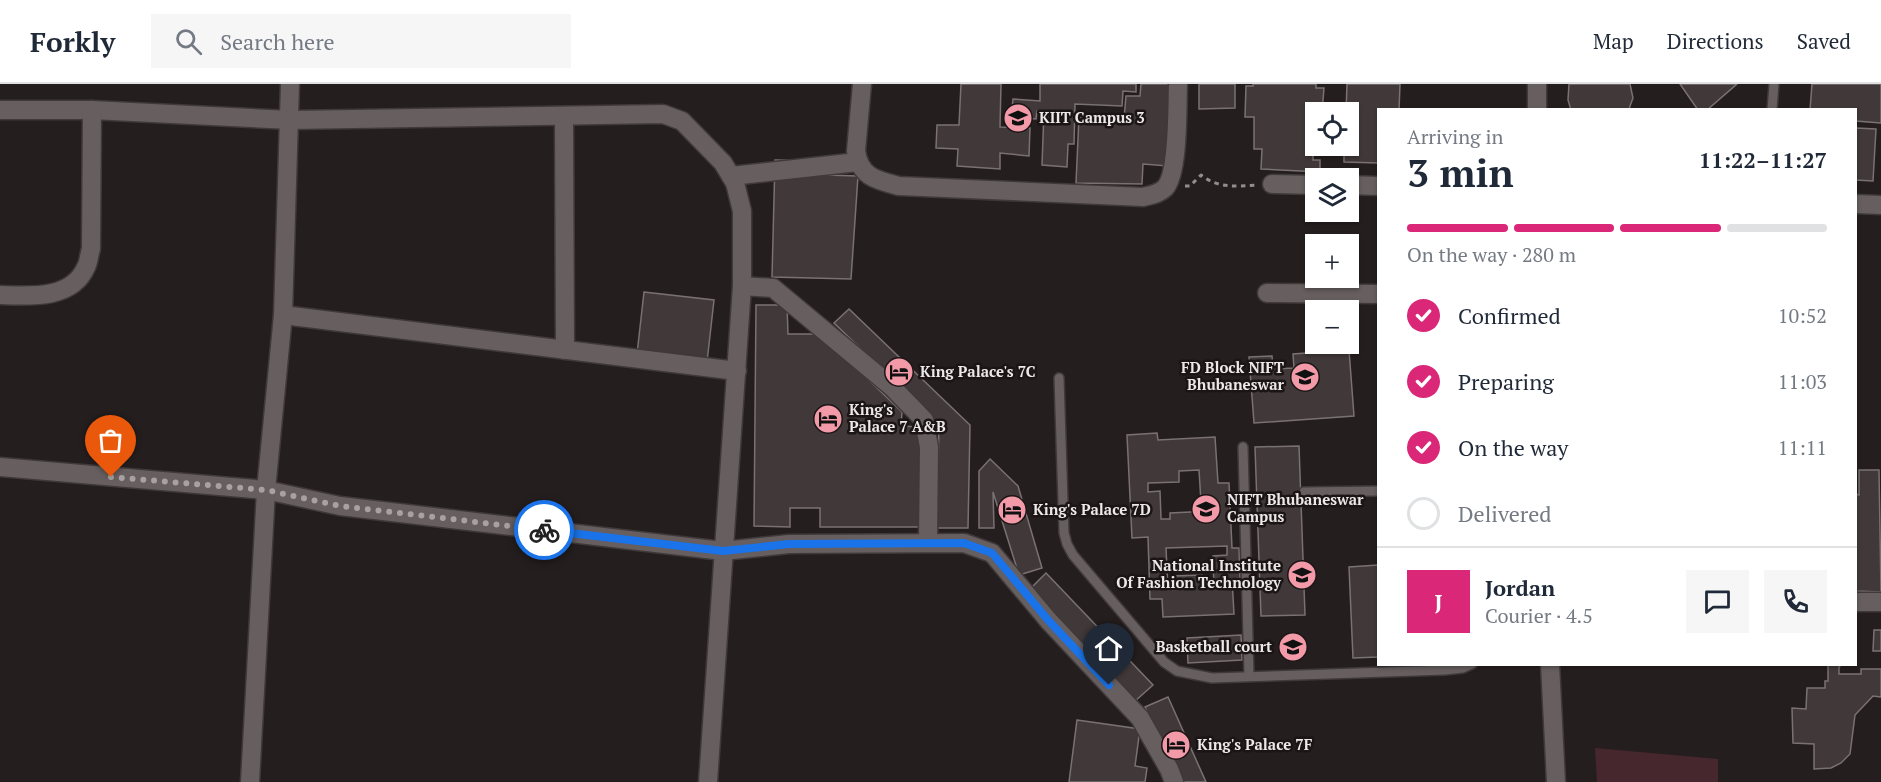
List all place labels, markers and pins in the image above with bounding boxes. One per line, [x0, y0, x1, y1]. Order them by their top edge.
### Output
school or university icon: KIIT Campus 3 [1002, 102, 1034, 134]
place label: KIIT Campus 3 [1039, 107, 1145, 127]
hotel icon: King Palace's 7C [883, 356, 915, 388]
place label: FD Block NIFT Bhubaneswar [1181, 357, 1285, 394]
place label: King Palace's 7C [920, 361, 1035, 381]
school or university icon: FD Block NIFT Bhubaneswar [1289, 361, 1321, 393]
place label: King's Palace 7 A&B [849, 399, 946, 436]
hotel icon: King's Palace 7 A&B [812, 403, 844, 435]
pin [85, 415, 136, 477]
place label: NIFT Bhubaneswar Campus [1227, 489, 1364, 526]
school or university icon: NIFT Bhubaneswar Campus [1190, 493, 1222, 525]
hotel icon: King's Palace 7D [996, 494, 1028, 526]
place label: King's Palace 7D [1033, 499, 1151, 519]
place label: National Institute Of Fashion Technology [1116, 555, 1282, 592]
school or university icon: National Institute Of Fashion Technology [1286, 559, 1318, 591]
pin [1083, 623, 1134, 685]
school or university icon: Basketball court [1277, 631, 1309, 663]
place label: Basketball court [1156, 636, 1272, 656]
hotel icon: King's Palace 7F [1160, 729, 1192, 761]
place label: King's Palace 7F [1197, 734, 1313, 754]

